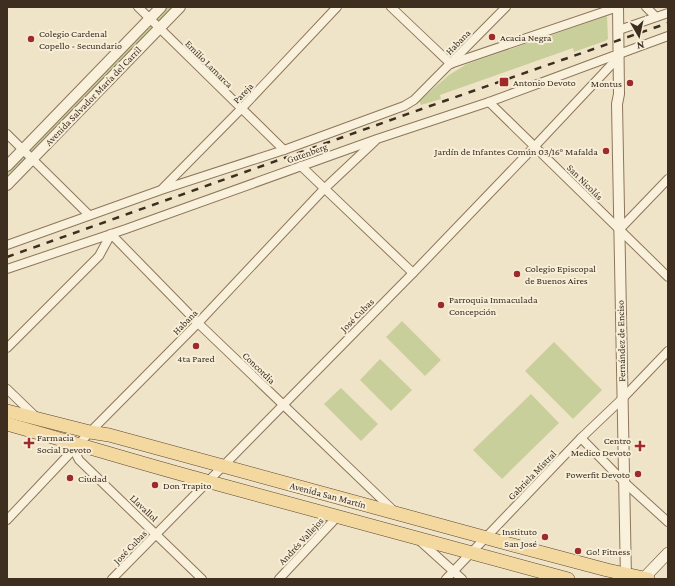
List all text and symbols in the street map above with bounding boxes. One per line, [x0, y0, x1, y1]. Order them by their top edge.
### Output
north arrow [619, 16, 659, 56]
street label: Habana [443, 27, 473, 57]
place label: Colegio Cardenal Copello - Secundario [39, 28, 122, 51]
marker: Acacia Negra [487, 32, 497, 42]
place label: Acacia Negra [500, 32, 552, 43]
marker: Colegio Cardenal Copello - Secundario [26, 34, 36, 44]
street label: Emilio Lamarca [183, 38, 235, 90]
text: N [635, 39, 645, 52]
street label: Avenida Salvador María del Carril [43, 44, 144, 148]
marker: Antonio Devoto [498, 76, 510, 88]
place label: Antonio Devoto [513, 77, 576, 88]
place label: Montus [591, 78, 622, 89]
marker: Montus [625, 78, 635, 88]
street label: Pareja [231, 80, 256, 106]
street label: Gutenberg [285, 141, 329, 165]
place label: Jardín de Infantes Común 03/16° Mafalda [434, 146, 598, 157]
marker: Jardín de Infantes Común 03/16° Mafalda [601, 146, 611, 156]
street label: San Nicolás [565, 162, 605, 202]
place label: Colegio Episcopal de Buenos Aires [525, 263, 596, 286]
marker: Colegio Episcopal de Buenos Aires [512, 269, 522, 279]
place label: Parroquia Inmaculada Concepción [449, 294, 538, 317]
street label: José Cubas [337, 296, 376, 335]
marker: Parroquia Inmaculada Concepción [436, 300, 446, 310]
street label: Fernández de Enciso [615, 300, 627, 382]
street label: Habana [170, 307, 200, 337]
marker: 4ta Pared [191, 341, 201, 351]
street label: Concordia [240, 350, 278, 386]
place label: 4ta Pared [177, 353, 215, 364]
place label: Farmacia Social Devoto [37, 432, 91, 455]
place label: Centro Medico Devoto [571, 435, 631, 458]
marker: Farmacia Social Devoto [24, 438, 34, 448]
marker: Centro Medico Devoto [634, 440, 646, 452]
street label: Gabriela Mistral [506, 448, 559, 502]
place label: Powerfit Devoto [566, 469, 630, 480]
marker: Powerfit Devoto [633, 469, 643, 479]
marker: Ciudad [65, 473, 75, 483]
place label: Ciudad [78, 473, 108, 484]
marker: Don Trapito [150, 480, 160, 490]
place label: Don Trapito [163, 480, 211, 491]
street label: Avenida San Martín [289, 480, 368, 511]
street label: Llavallol [128, 492, 160, 524]
street label: Andrés Vallejos [276, 515, 327, 568]
place label: Instituto San José [502, 526, 538, 549]
street label: José Cubas [110, 528, 149, 567]
marker: Instituto San José [540, 532, 550, 542]
marker: Go! Fitness [573, 546, 583, 556]
place label: Go! Fitness [586, 546, 630, 557]

